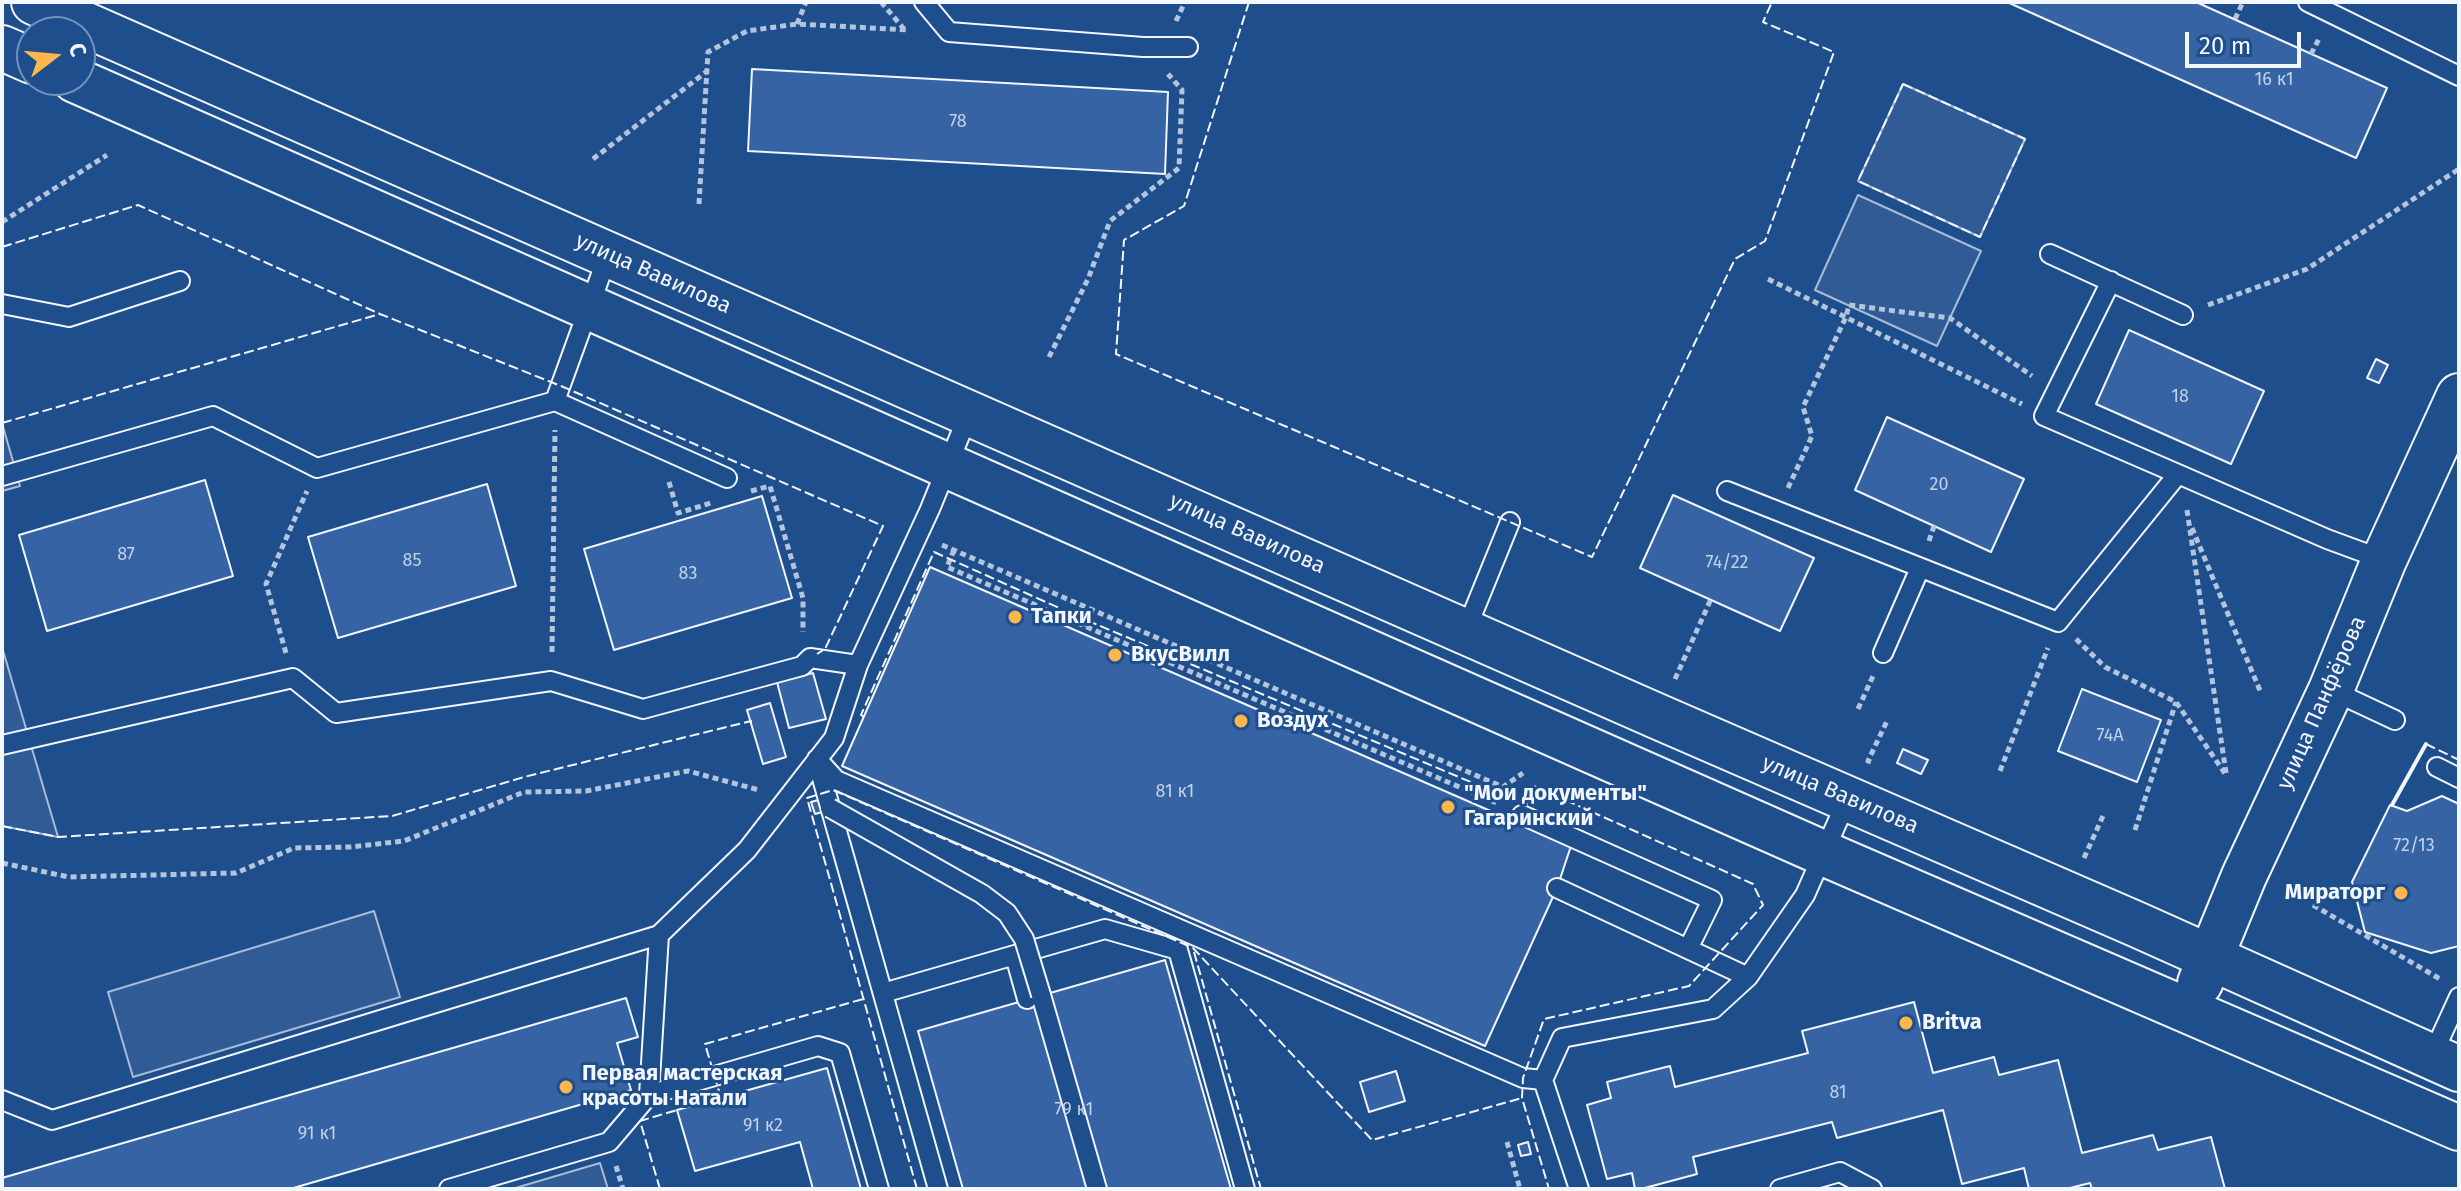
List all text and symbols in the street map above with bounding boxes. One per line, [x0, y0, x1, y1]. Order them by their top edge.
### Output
north arrow [16, 16, 96, 96]
scale bar [2189, 16, 2305, 66]
text: 20 m [2199, 32, 2251, 60]
text: С [63, 40, 92, 60]
house number: 16 к1 [2254, 69, 2294, 91]
house number: 78 [949, 111, 967, 133]
street label: улица Вавилова [571, 228, 735, 320]
house number: 18 [2171, 386, 2189, 408]
house number: 20 [1930, 474, 1948, 496]
street label: улица Вавилова [1165, 488, 1329, 580]
house number: 87 [117, 544, 135, 566]
house number: 85 [403, 550, 421, 572]
house number: 74/22 [1706, 552, 1748, 574]
house number: 83 [679, 563, 697, 585]
place label: Тапки [1031, 604, 1092, 630]
marker: Тапки [1006, 608, 1024, 626]
street label: улица Панфёрова [2272, 612, 2372, 794]
place label: ВкусВилл [1131, 642, 1230, 668]
marker: ВкусВилл [1106, 646, 1124, 664]
place label: Воздух [1257, 708, 1328, 734]
marker: Воздух [1232, 712, 1250, 730]
house number: 74А [2096, 725, 2124, 747]
street label: улица Вавилова [1758, 750, 1922, 840]
house number: 81 к1 [1156, 781, 1194, 803]
place label: "Мои документы" Гагаринский [1464, 781, 1647, 832]
marker: "Мои документы" Гагаринский [1439, 798, 1457, 816]
house number: 72/13 [2393, 835, 2435, 857]
place label: Мираторг [2285, 880, 2385, 906]
marker: Мираторг [2392, 884, 2410, 902]
place label: Britva [1922, 1010, 1982, 1036]
marker: Britva [1897, 1014, 1915, 1032]
place label: Первая мастерская красоты Натали [582, 1061, 783, 1112]
marker: Первая мастерская красоты Натали [557, 1078, 575, 1096]
house number: 81 [1829, 1082, 1847, 1104]
house number: 79 к1 [1055, 1099, 1093, 1121]
house number: 91 к2 [743, 1115, 783, 1137]
house number: 91 к1 [298, 1123, 336, 1145]

